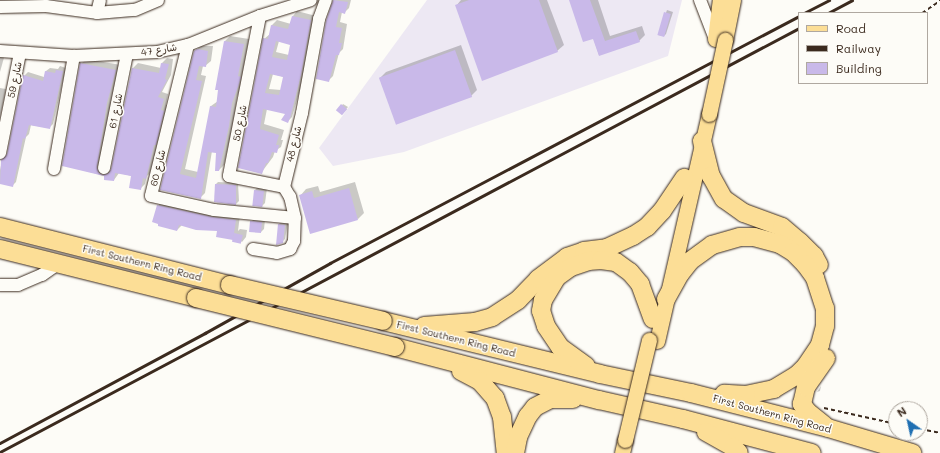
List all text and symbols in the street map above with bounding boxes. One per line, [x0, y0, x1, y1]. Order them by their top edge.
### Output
legend [798, 12, 928, 84]
text: Road [836, 20, 866, 36]
text: Railway [836, 40, 881, 56]
street label: شارع 47 [140, 41, 178, 59]
text: Building [836, 60, 882, 76]
street label: شارع 59 [5, 61, 25, 99]
street label: شارع 61 [107, 93, 125, 129]
street label: شارع 50 [231, 104, 249, 142]
street label: شارع 48 [284, 125, 304, 163]
street label: شارع 60 [148, 149, 168, 187]
street label: First Southern Ring Road [81, 242, 203, 284]
street label: First Southern Ring Road [395, 318, 517, 360]
street label: First Southern Ring Road [711, 392, 833, 436]
north arrow [888, 401, 928, 441]
text: N [894, 403, 909, 420]

